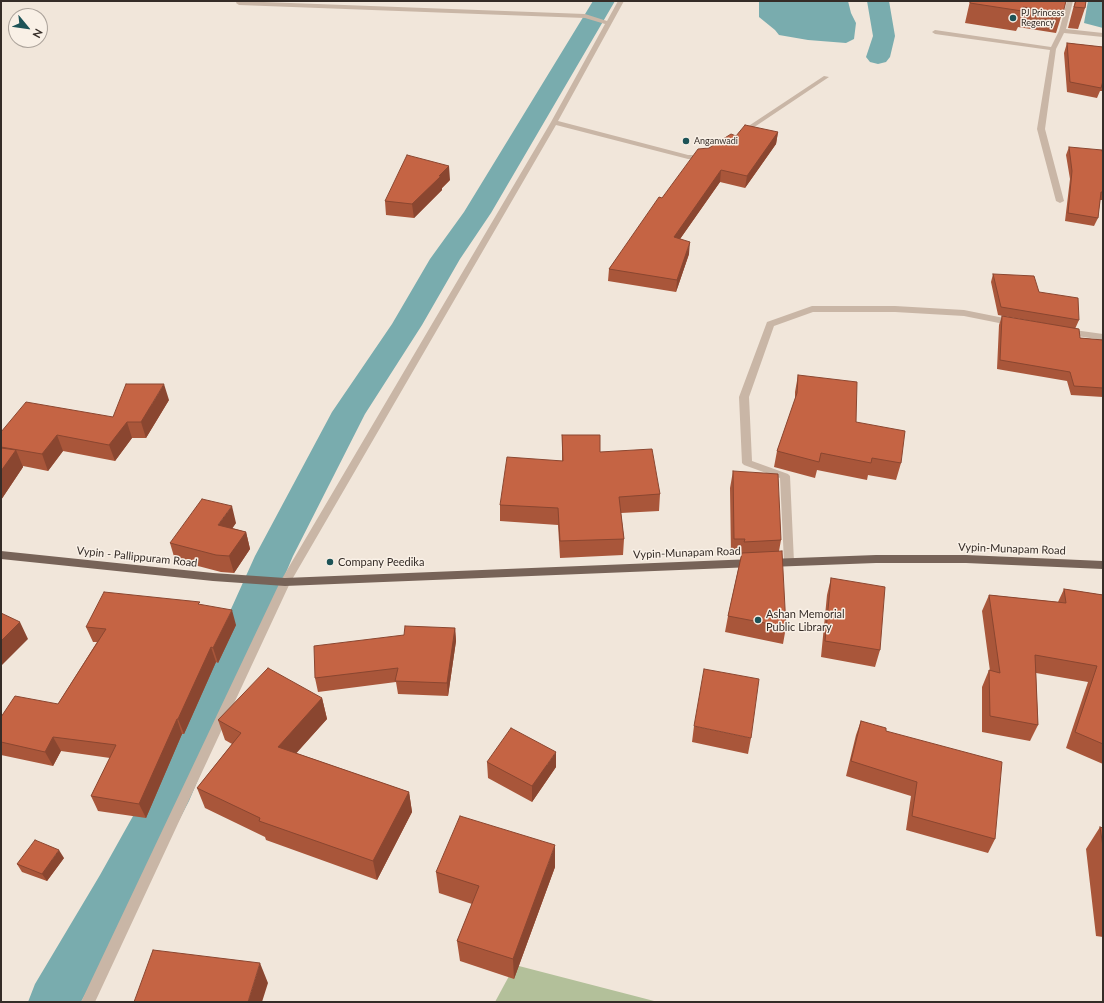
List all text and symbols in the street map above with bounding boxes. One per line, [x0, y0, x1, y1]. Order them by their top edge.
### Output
north arrow [8, 8, 48, 48]
place label: PJ Princess Regency [1021, 8, 1064, 29]
marker: PJ Princess Regency [1008, 13, 1018, 23]
text: N [30, 27, 46, 40]
marker: Anganwadi [681, 136, 691, 146]
place label: Anganwadi [694, 136, 738, 146]
street label: Vypin-Munapam Road [958, 541, 1066, 557]
street label: Vypin - Pallippuram Road [76, 544, 198, 570]
street label: Vypin-Munapam Road [633, 545, 741, 561]
place label: Company Peedika [338, 555, 424, 569]
marker: Company Peedika [325, 557, 335, 567]
place label: Ashan Memorial Public Library [766, 607, 845, 633]
marker: Ashan Memorial Public Library [753, 615, 763, 625]

